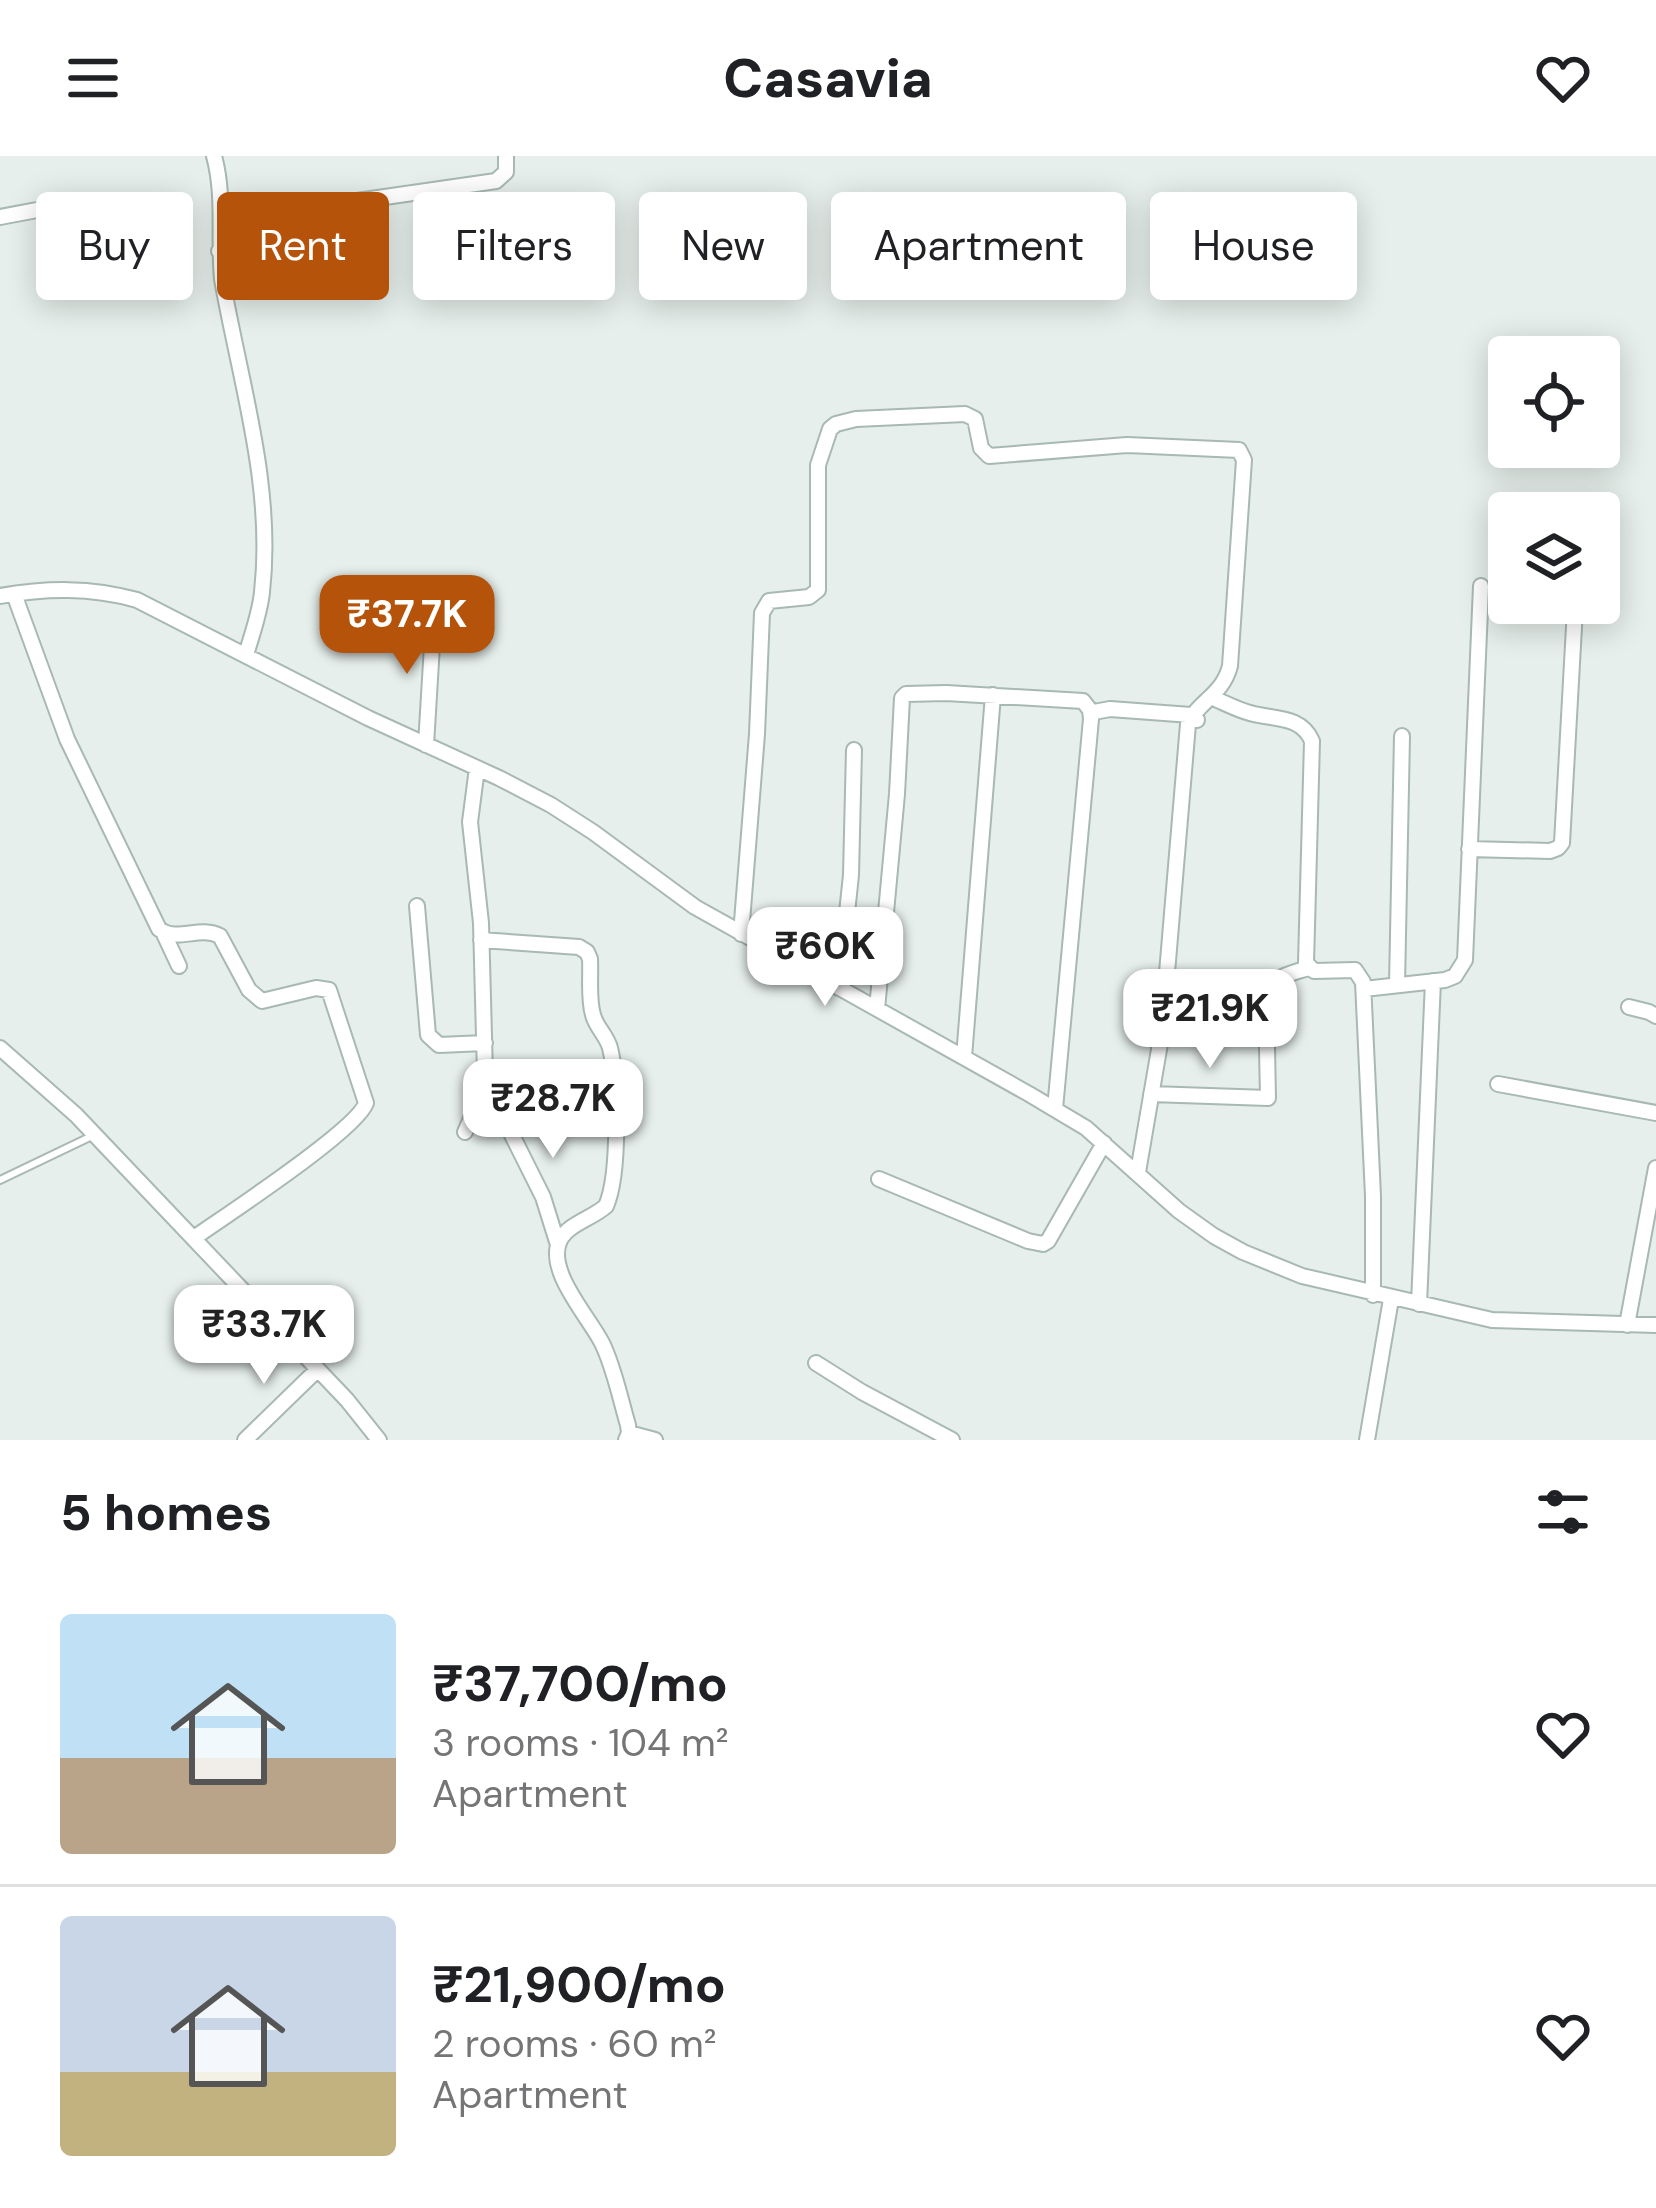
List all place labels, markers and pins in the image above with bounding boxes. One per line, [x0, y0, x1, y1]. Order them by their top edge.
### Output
pin: ₹37.7K [309, 575, 505, 677]
pin: ₹60K [754, 907, 896, 1009]
pin: ₹21.9K [1112, 969, 1308, 1071]
pin: ₹28.7K [455, 1059, 651, 1161]
pin: ₹33.7K [166, 1285, 362, 1387]

